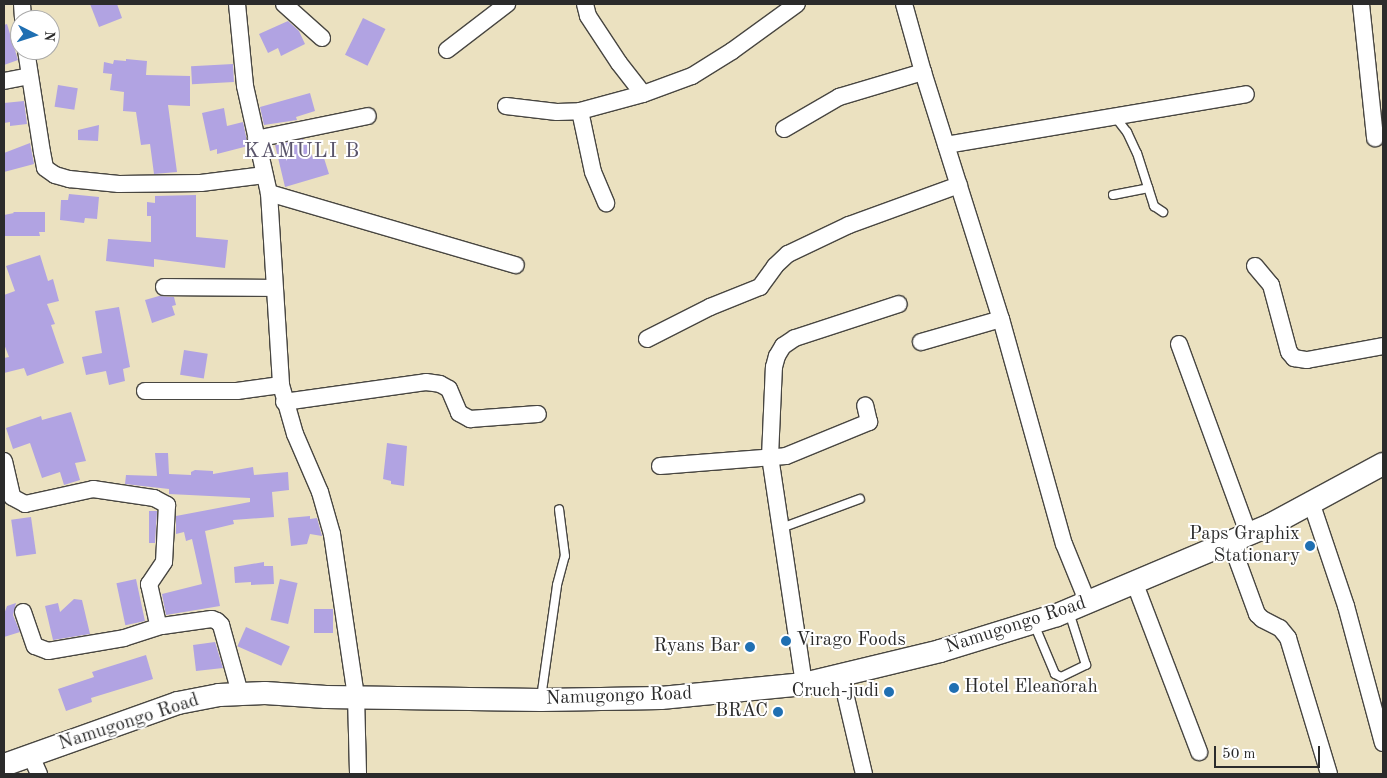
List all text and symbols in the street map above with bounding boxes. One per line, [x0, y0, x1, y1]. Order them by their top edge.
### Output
north arrow [10, 10, 60, 60]
text: N [42, 30, 56, 42]
district label: KAMULI B [243, 139, 361, 165]
place label: Paps Graphix Stationary [1189, 524, 1300, 568]
marker: Paps Graphix Stationary [1304, 540, 1316, 552]
street label: Namugongo Road [943, 593, 1089, 659]
place label: Virago Foods [796, 630, 906, 652]
marker: Virago Foods [780, 635, 792, 647]
place label: Ryans Bar [653, 636, 740, 658]
marker: Ryans Bar [744, 641, 756, 653]
place label: Hotel Eleanorah [964, 677, 1098, 699]
place label: Cruch-judi [791, 681, 879, 703]
marker: Hotel Eleanorah [948, 682, 960, 694]
street label: Namugongo Road [545, 683, 693, 711]
marker: Cruch-judi [883, 686, 895, 698]
street label: Namugongo Road [56, 690, 202, 756]
place label: BRAC [715, 701, 768, 723]
marker: BRAC [772, 706, 784, 718]
scale bar [1217, 736, 1323, 768]
text: 50 m [1222, 747, 1256, 762]

